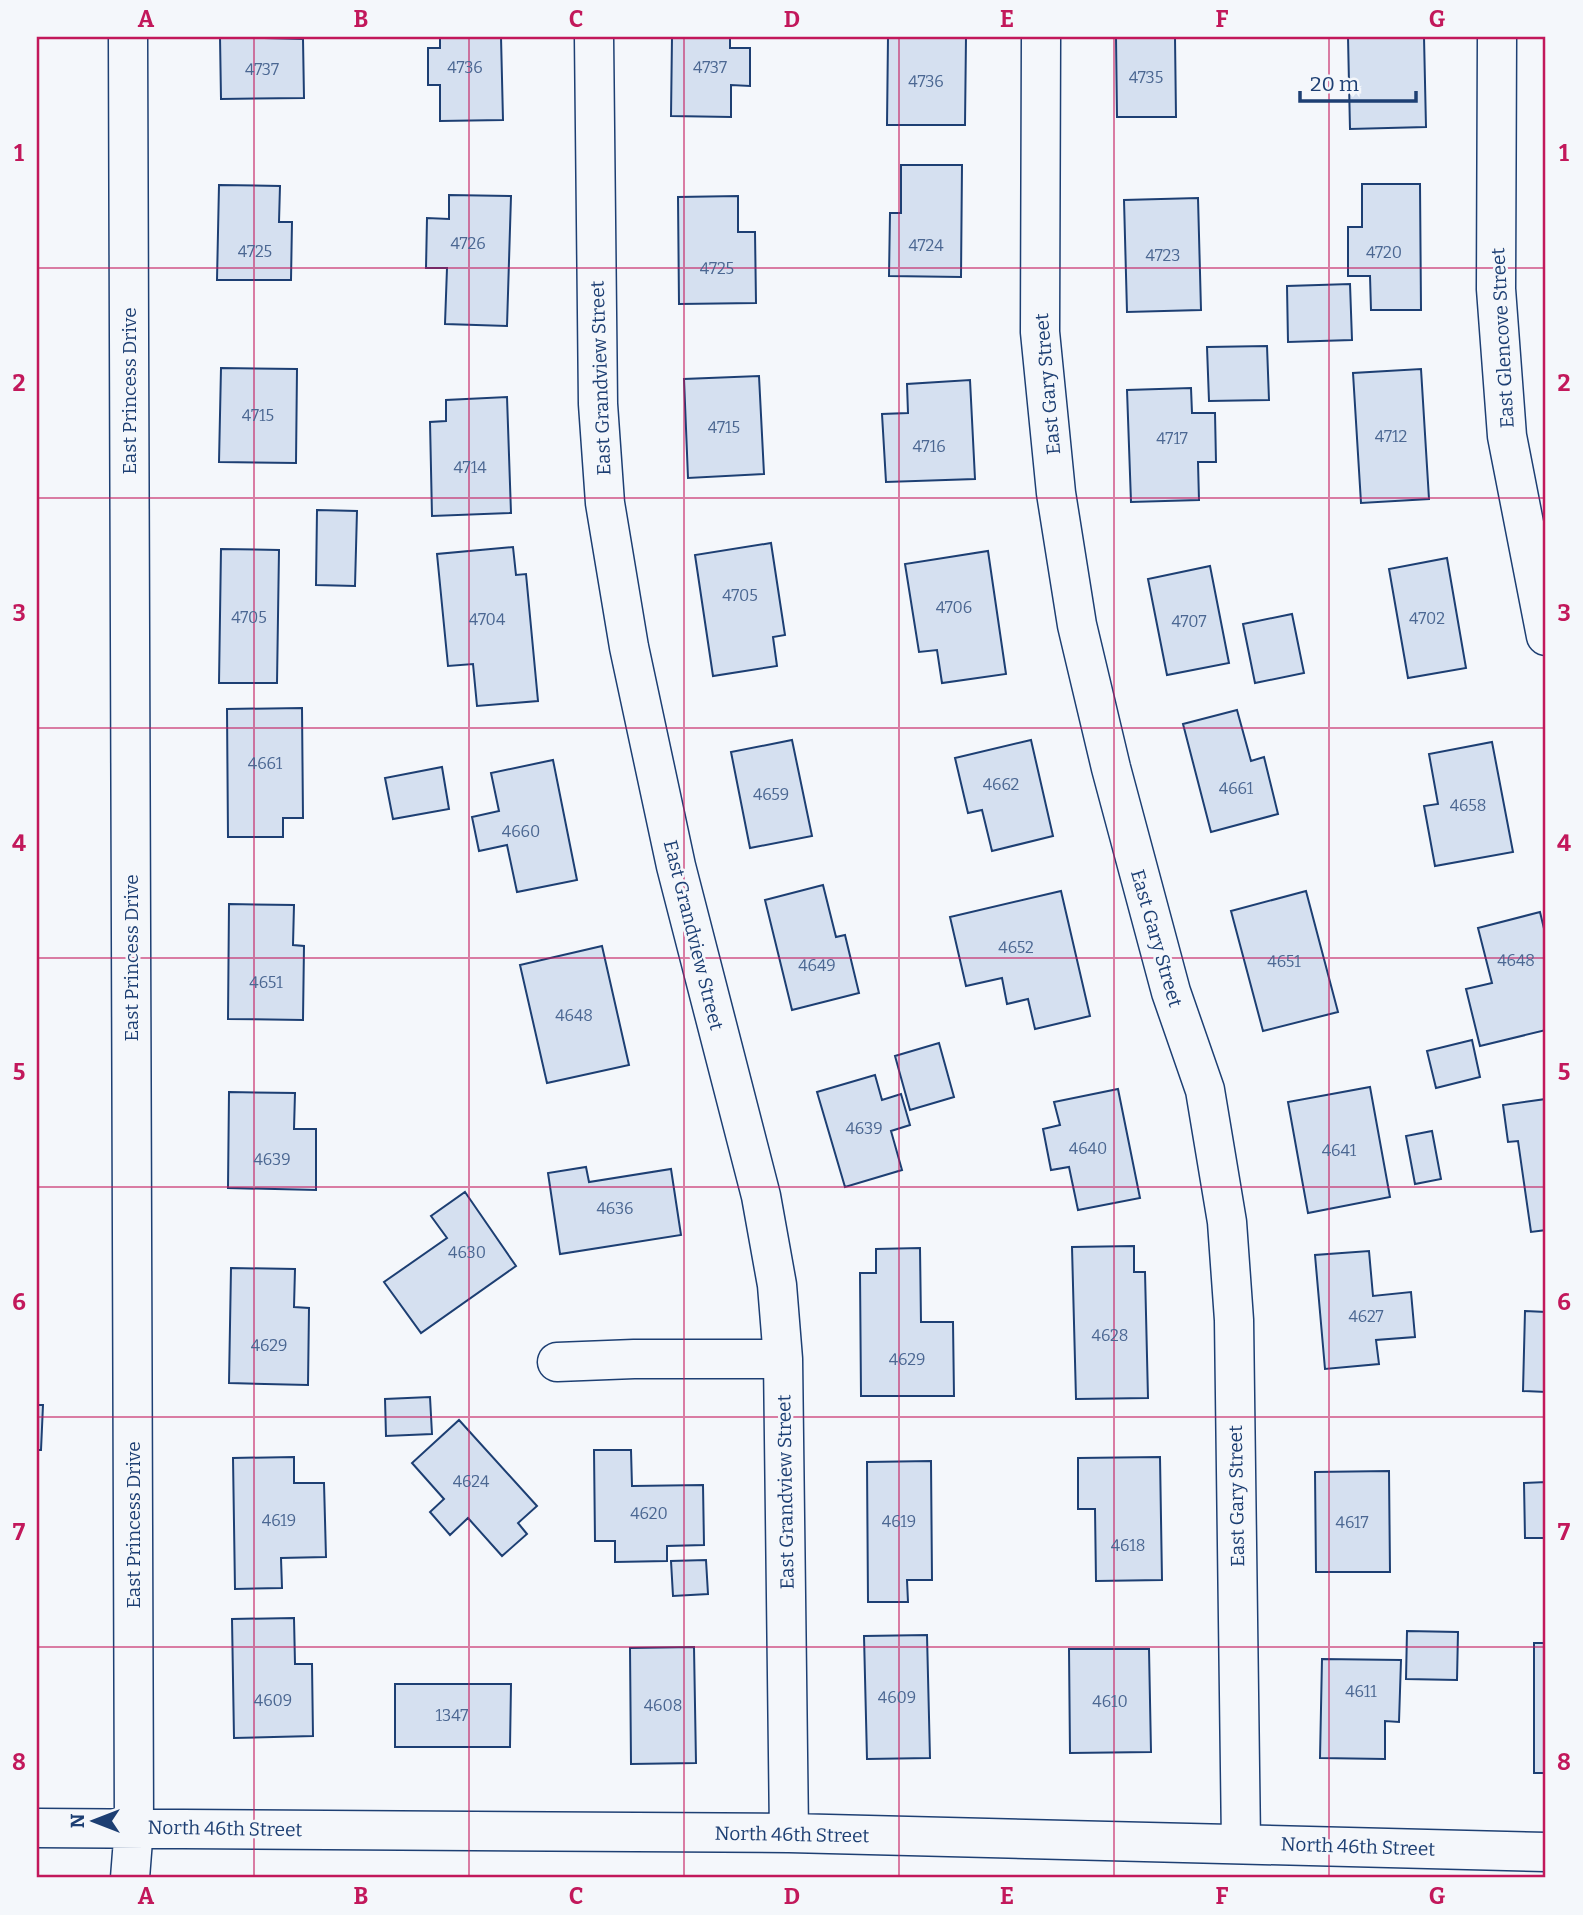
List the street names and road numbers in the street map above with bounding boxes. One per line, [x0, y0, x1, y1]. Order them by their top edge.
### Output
street label: East Glencove Street [1486, 247, 1519, 429]
street label: East Grandview Street [586, 280, 615, 476]
street label: East Princess Drive [118, 307, 141, 475]
street label: East Gary Street [1030, 312, 1065, 456]
street label: East Grandview Street [659, 838, 728, 1033]
street label: East Gary Street [1126, 867, 1187, 1010]
street label: East Princess Drive [120, 874, 143, 1042]
street label: East Grandview Street [772, 1394, 799, 1590]
street label: East Gary Street [1224, 1425, 1249, 1567]
street label: East Princess Drive [122, 1441, 145, 1609]
street label: North 46th Street [148, 1816, 303, 1841]
street label: North 46th Street [715, 1822, 870, 1847]
street label: North 46th Street [1280, 1832, 1436, 1861]

